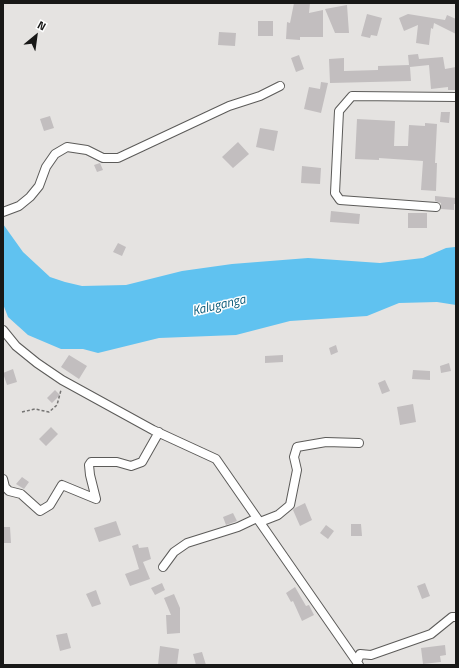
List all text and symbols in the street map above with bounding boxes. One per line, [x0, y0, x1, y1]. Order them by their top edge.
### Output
north arrow [16, 16, 56, 56]
text: N [35, 17, 49, 34]
water label: Kaluganga [191, 292, 247, 320]

